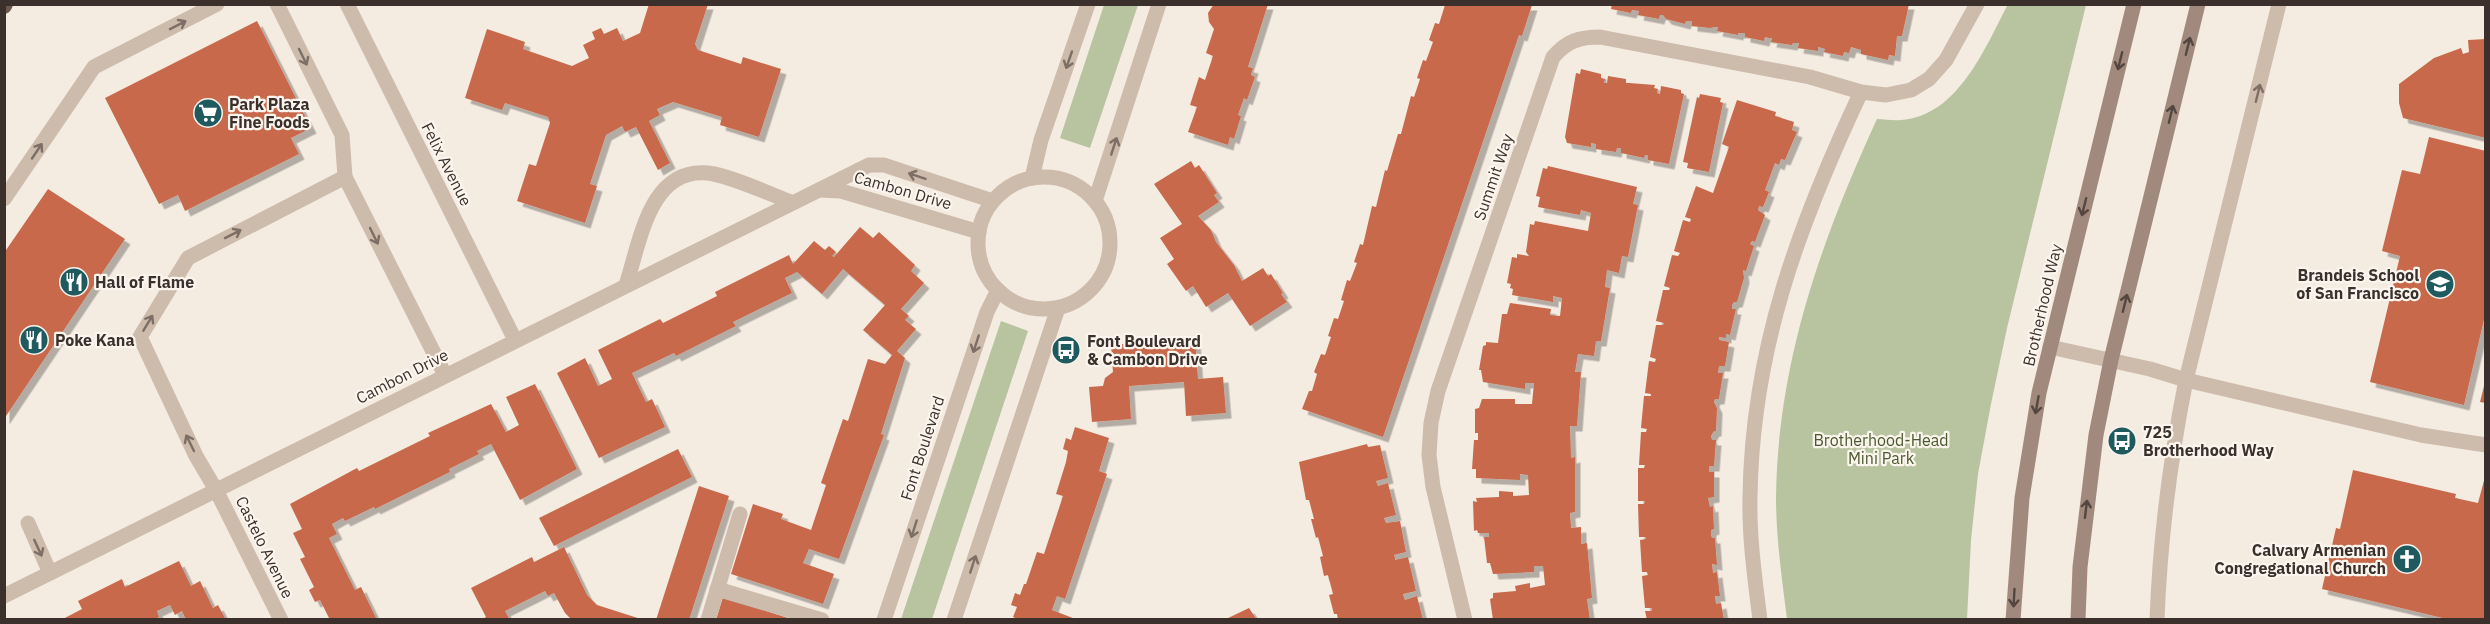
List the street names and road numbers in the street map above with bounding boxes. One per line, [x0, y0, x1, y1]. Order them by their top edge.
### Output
street label: Felix Avenue [417, 119, 477, 209]
street label: Summit Way [1469, 131, 1517, 223]
street label: Cambon Drive [852, 167, 954, 214]
street label: Brotherhood Way [2018, 242, 2066, 368]
street label: Cambon Drive [353, 344, 452, 408]
street label: Font Boulevard [896, 393, 948, 503]
street label: Castelo Avenue [232, 493, 298, 601]

